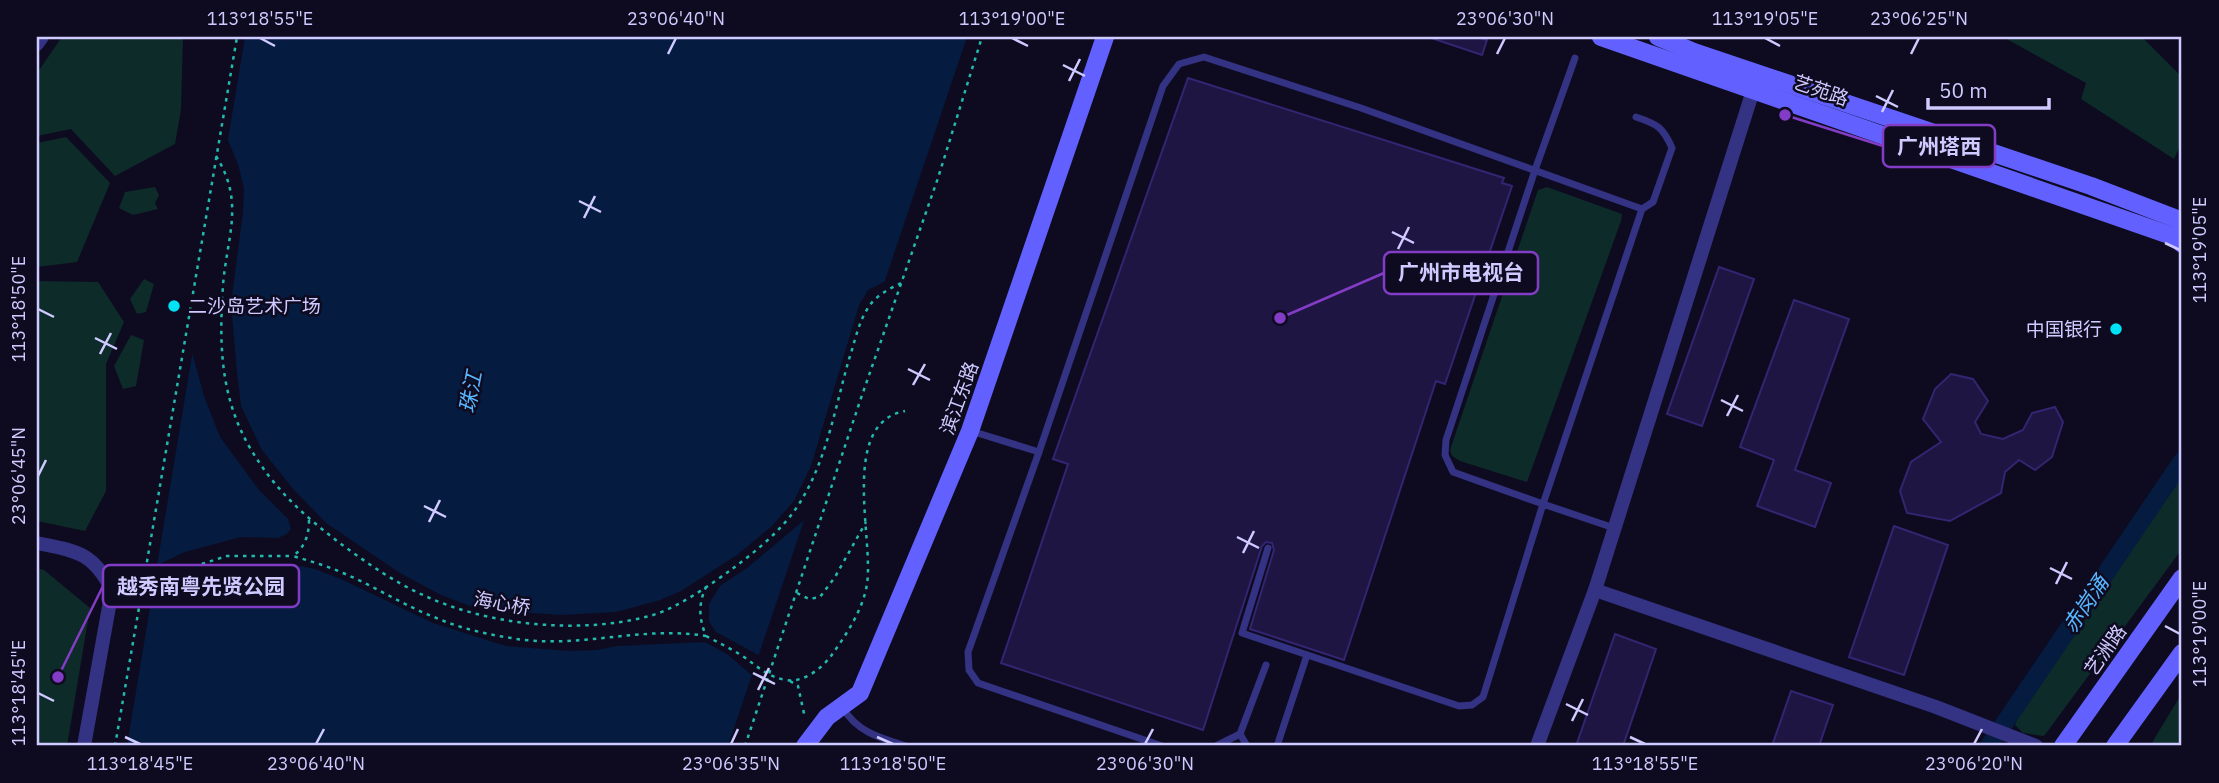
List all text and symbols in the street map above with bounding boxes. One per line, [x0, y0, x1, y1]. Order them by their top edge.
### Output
text: 113°18'55"E [207, 7, 313, 30]
text: 23°06'40"N [627, 7, 725, 30]
text: 113°19'00"E [959, 7, 1065, 30]
text: 23°06'30"N [1456, 7, 1554, 30]
text: 113°19'05"E [1712, 7, 1818, 30]
text: 23°06'25"N [1870, 7, 1968, 30]
scale bar [1928, 66, 2049, 110]
street label: 艺苑路 [1790, 69, 1852, 111]
text: 50 m [1939, 76, 1988, 104]
callout: 广州塔西 [1883, 125, 1995, 167]
text: 广州塔西 [1897, 132, 1981, 160]
text: 113°19'05"E [2188, 197, 2211, 303]
callout: 广州市电视台 [1384, 252, 1538, 294]
text: 113°18'50"E [7, 256, 30, 362]
text: 广州市电视台 [1398, 258, 1524, 286]
place label: 二沙岛艺术广场 [188, 294, 321, 318]
marker: 二沙岛艺术广场 [166, 298, 182, 314]
place label: 中国银行 [2026, 317, 2102, 341]
marker: 中国银行 [2108, 321, 2124, 337]
street label: 滨江东路 [935, 358, 983, 438]
water label: 珠江 [452, 367, 488, 415]
text: 23°06'45"N [7, 427, 30, 525]
callout: 越秀南粤先贤公园 [103, 565, 299, 607]
water label: 赤岗涌 [2056, 568, 2115, 638]
text: 越秀南粤先贤公园 [117, 572, 285, 600]
text: 113°19'00"E [2188, 581, 2211, 687]
street label: 海心桥 [472, 586, 532, 620]
street label: 艺洲路 [2079, 620, 2131, 680]
text: 113°18'45"E [7, 640, 30, 746]
text: 113°18'45"E [87, 752, 193, 775]
text: 23°06'40"N [267, 752, 365, 775]
text: 23°06'35"N [682, 752, 780, 775]
text: 113°18'50"E [840, 752, 946, 775]
text: 23°06'30"N [1096, 752, 1194, 775]
text: 113°18'55"E [1592, 752, 1698, 775]
text: 23°06'20"N [1925, 752, 2023, 775]

